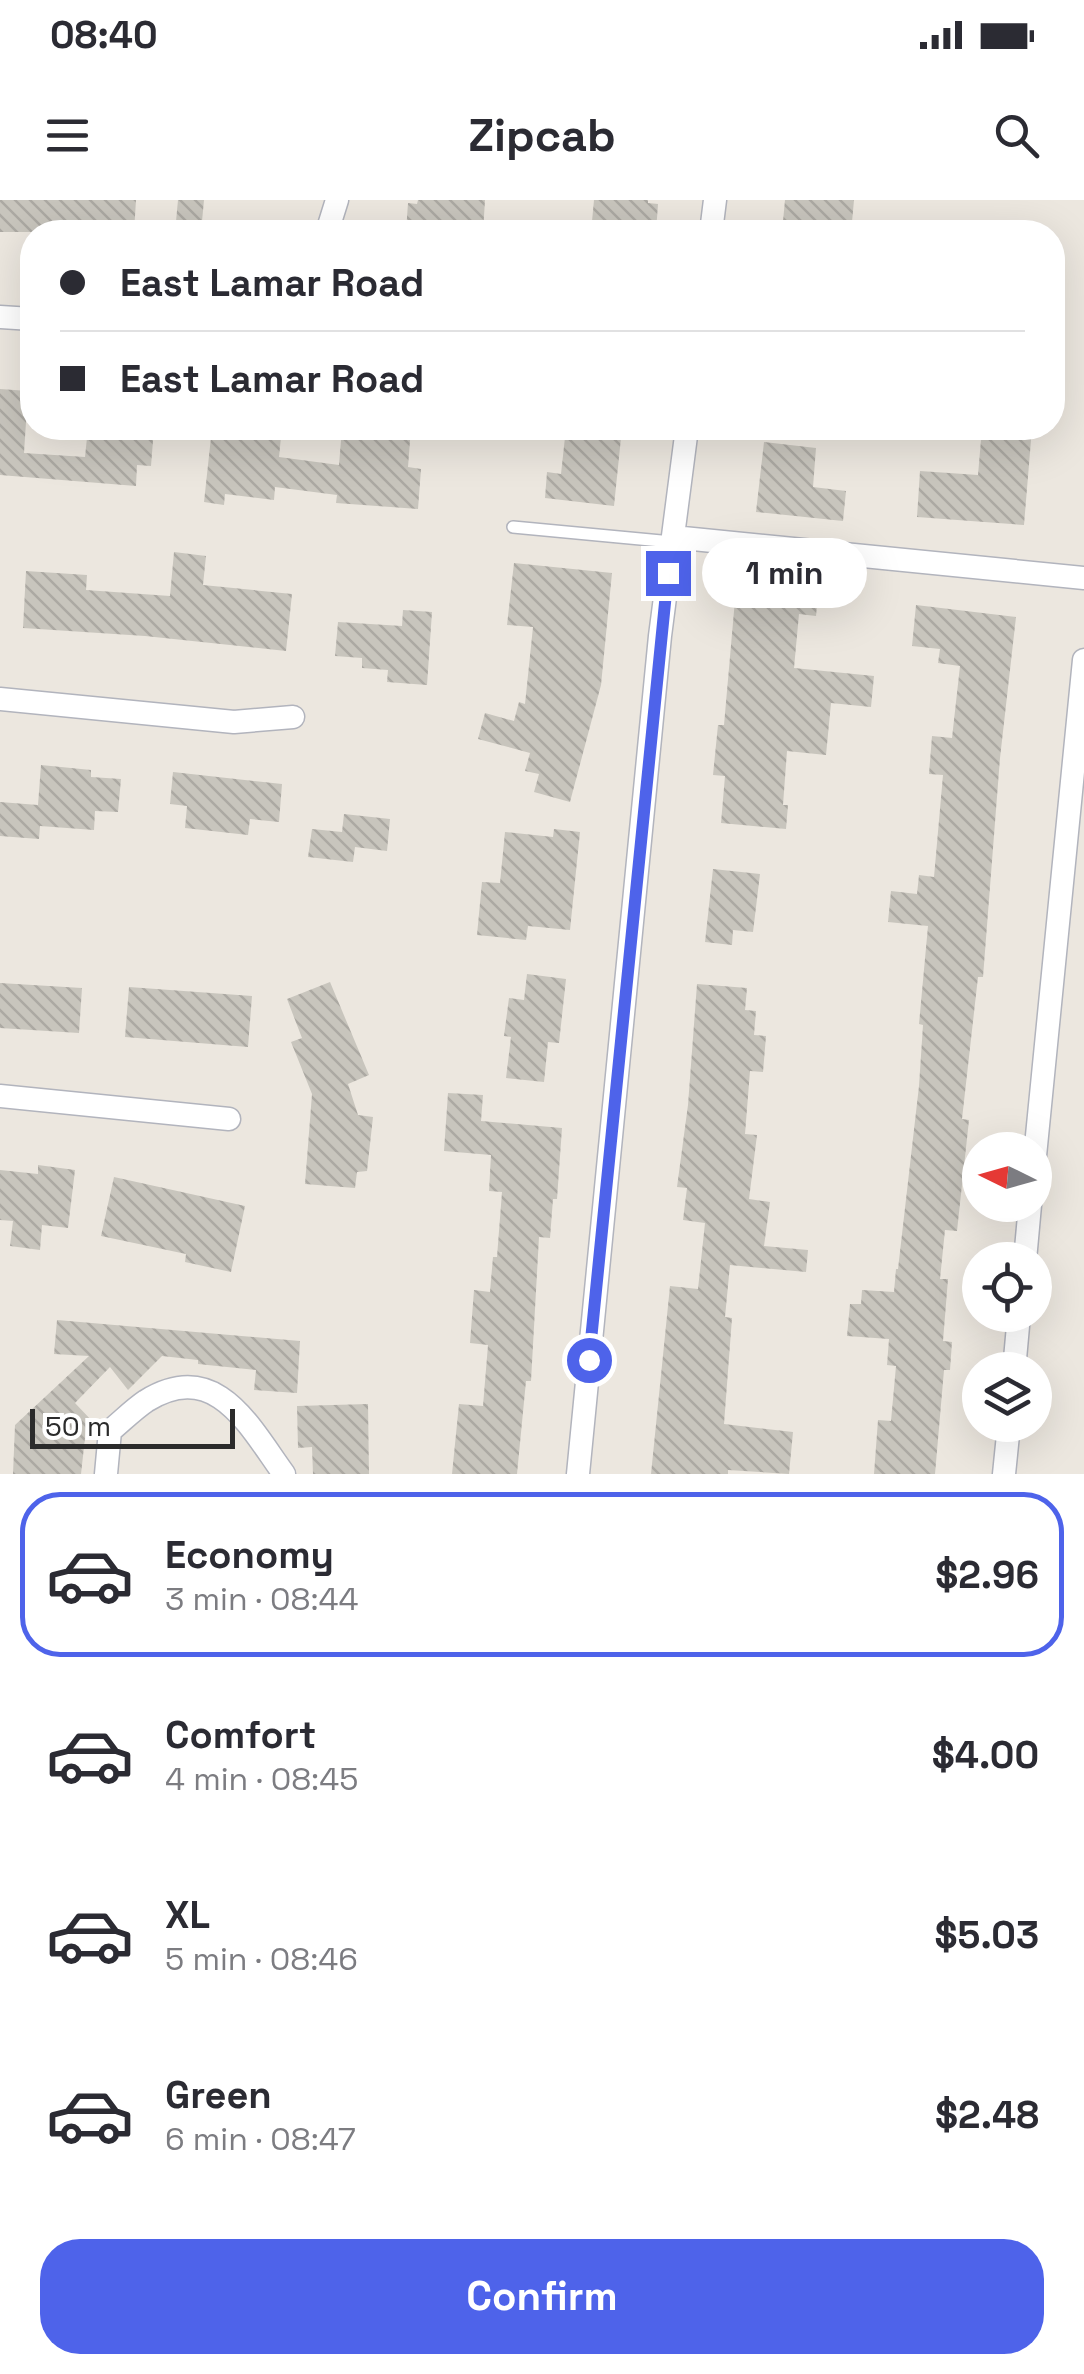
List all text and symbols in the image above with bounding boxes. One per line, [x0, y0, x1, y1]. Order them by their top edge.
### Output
text: 08:40 [50, 11, 158, 59]
text: Zipcab [468, 107, 616, 164]
icon: menu [40, 108, 95, 163]
icon: search [989, 108, 1044, 163]
text: East Lamar Road [120, 259, 424, 307]
text: East Lamar Road [120, 355, 424, 403]
callout: 1 min [703, 538, 868, 608]
route end [646, 551, 691, 596]
text: 1 min [745, 553, 824, 593]
north arrow [962, 1132, 1052, 1222]
map controls [962, 1132, 1052, 1442]
button: locate [962, 1242, 1052, 1332]
route start [567, 1338, 612, 1383]
button: layers [962, 1352, 1052, 1442]
scale bar [30, 1404, 235, 1448]
text: 50 m [45, 1408, 111, 1444]
icon: car [45, 1530, 135, 1620]
text: Economy [165, 1531, 334, 1579]
text: $2.96 [935, 1551, 1039, 1599]
text: 3 min · 08:44 [165, 1579, 359, 1619]
icon: car [45, 1710, 135, 1800]
text: Comfort [165, 1711, 316, 1759]
text: $4.00 [932, 1731, 1039, 1779]
text: 4 min · 08:45 [165, 1759, 358, 1799]
icon: car [45, 1890, 135, 1980]
text: XL [165, 1891, 210, 1939]
text: $5.03 [935, 1911, 1039, 1959]
text: 5 min · 08:46 [165, 1939, 358, 1979]
icon: car [45, 2070, 135, 2160]
text: Green [165, 2071, 272, 2119]
text: $2.48 [935, 2091, 1039, 2139]
text: 6 min · 08:47 [165, 2119, 356, 2159]
button: Confirm [40, 2239, 1044, 2354]

